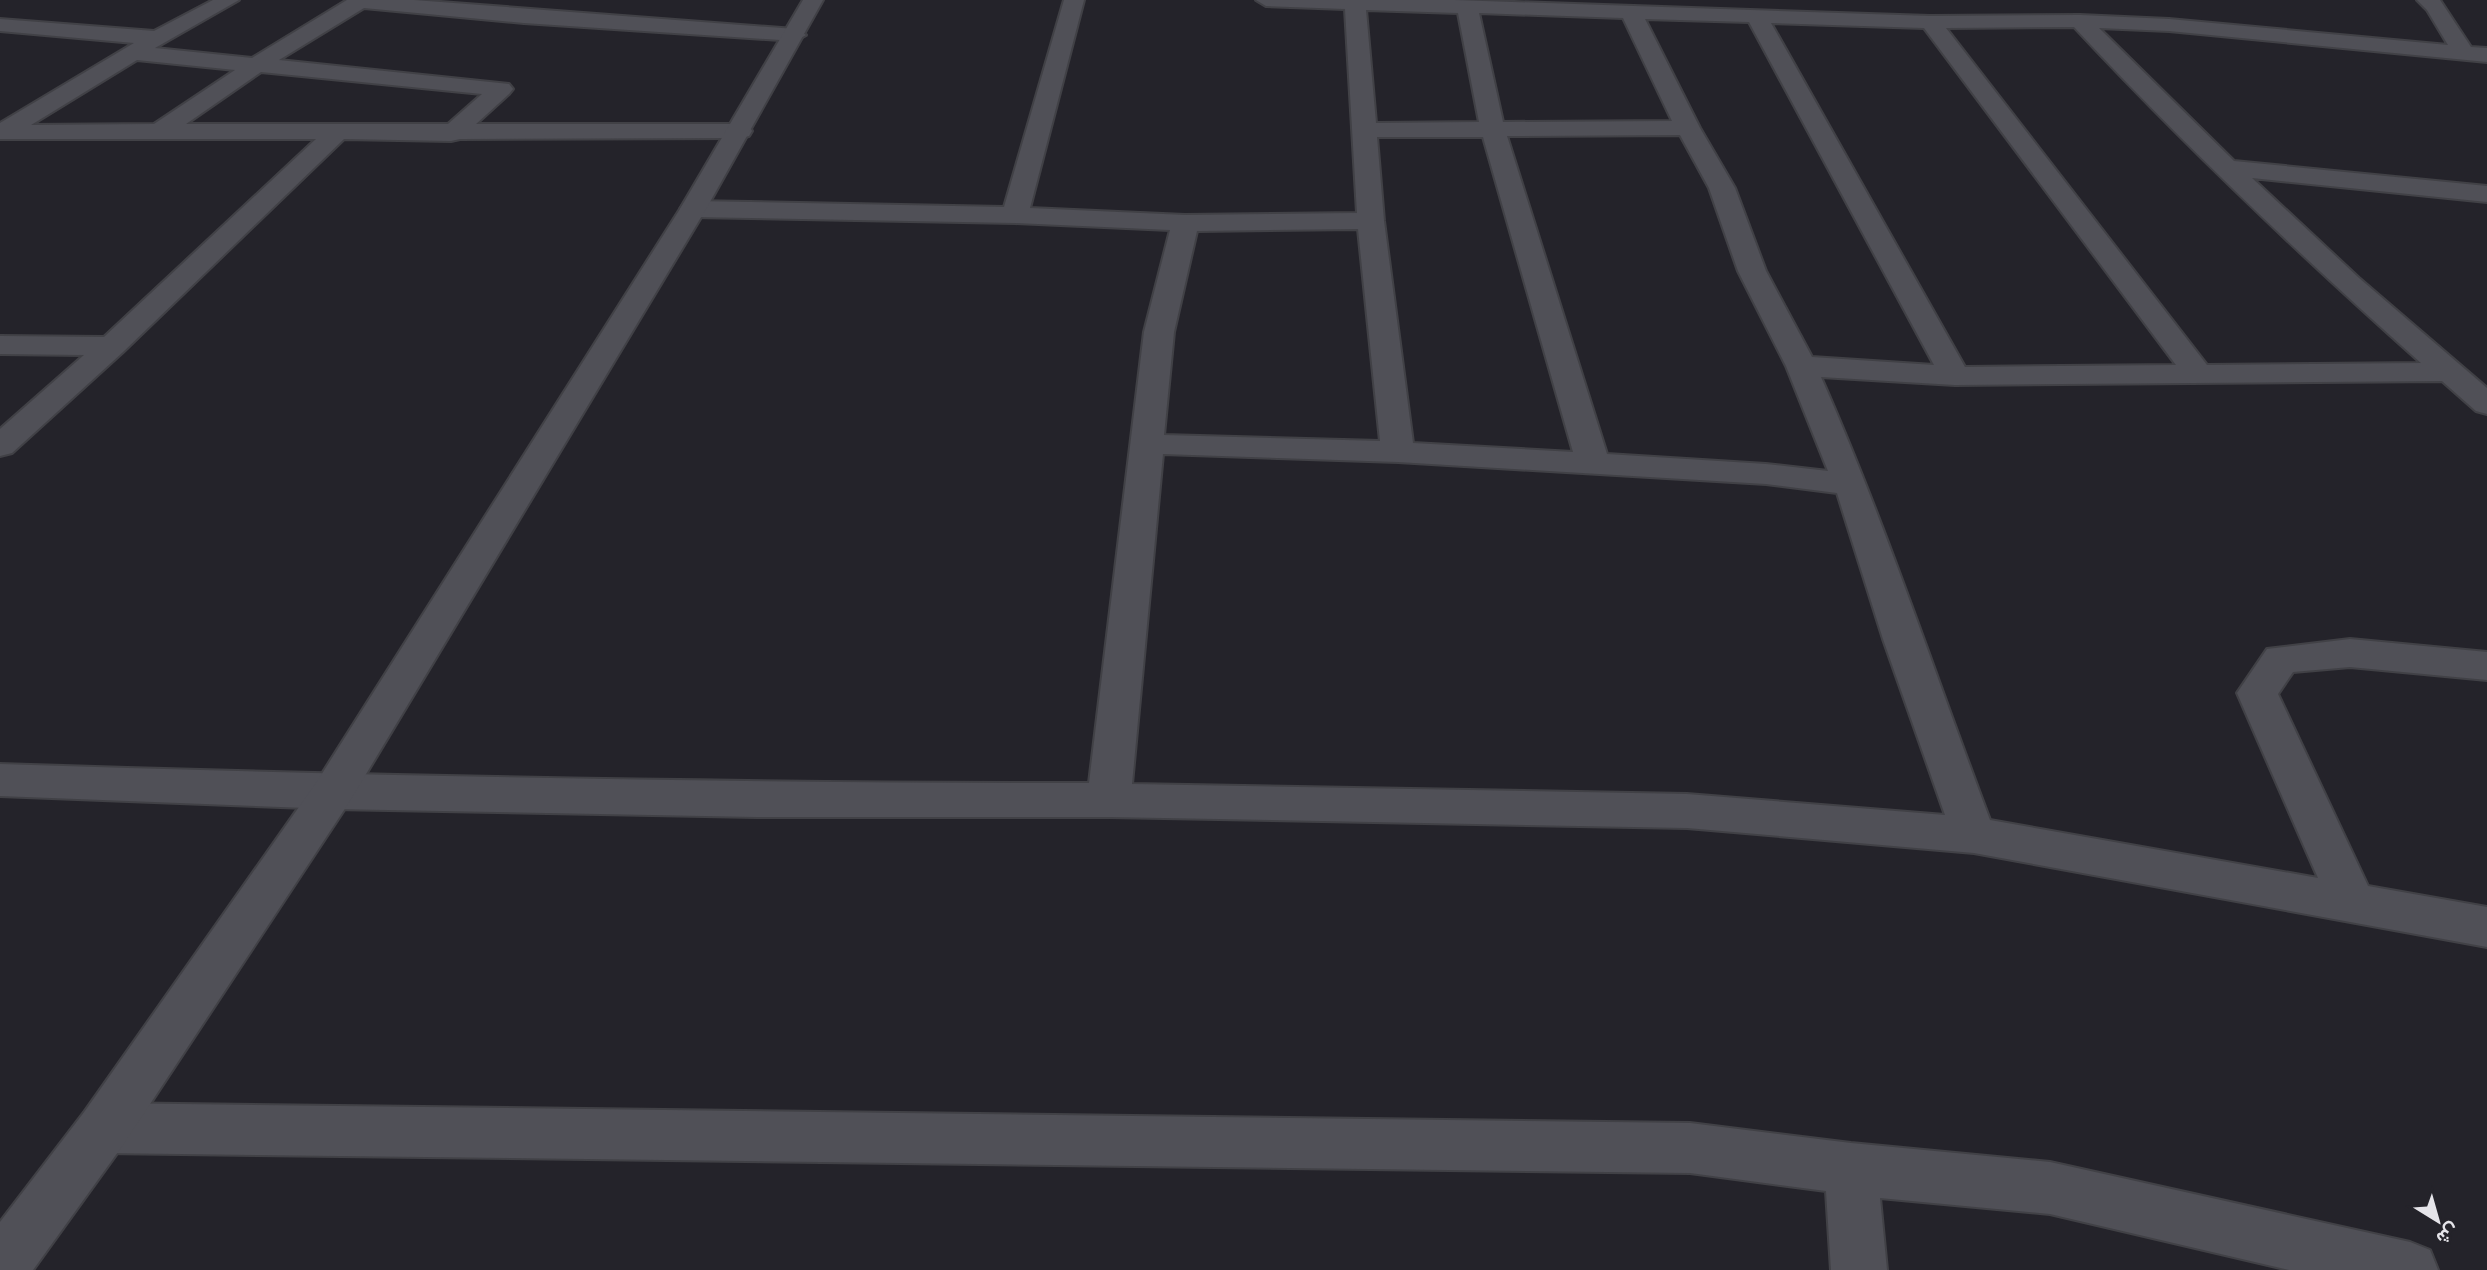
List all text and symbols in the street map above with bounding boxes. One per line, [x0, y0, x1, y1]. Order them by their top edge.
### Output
north arrow [2403, 1186, 2473, 1256]
text: ش [2432, 1218, 2464, 1250]

